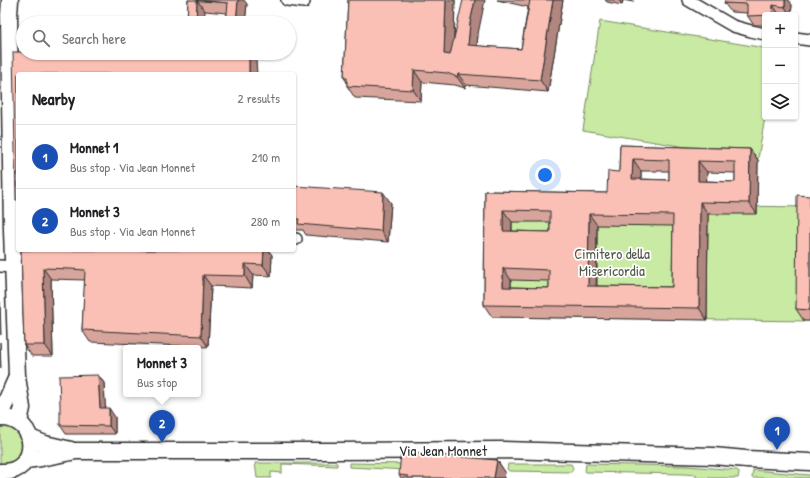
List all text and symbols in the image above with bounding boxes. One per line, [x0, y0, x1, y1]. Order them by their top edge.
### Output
map controls [762, 12, 798, 120]
button: + [762, 12, 798, 48]
search box [16, 16, 296, 60]
icon: search [30, 27, 52, 49]
text: Search here [62, 28, 126, 49]
button: − [762, 48, 798, 84]
button: layers [762, 84, 798, 120]
text: Nearby [32, 87, 75, 110]
text: 2 results [238, 89, 280, 107]
text: Monnet 1 [70, 137, 119, 158]
text: 1 [43, 148, 47, 166]
text: 210 m [252, 148, 280, 166]
text: Bus stop · Via Jean Monnet [70, 158, 195, 176]
your location [535, 165, 555, 185]
text: Monnet 3 [70, 201, 120, 222]
text: 2 [42, 212, 48, 230]
text: 280 m [251, 212, 280, 230]
text: Bus stop · Via Jean Monnet [70, 222, 195, 240]
park label: Cimitero della Misericordia [574, 243, 650, 281]
popup [123, 345, 201, 397]
text: Monnet 3 [137, 352, 187, 373]
text: Bus stop [137, 373, 177, 391]
pin: 2 [149, 410, 175, 443]
pin: 1 [764, 417, 790, 450]
street label: Via Jean Monnet [399, 440, 488, 461]

